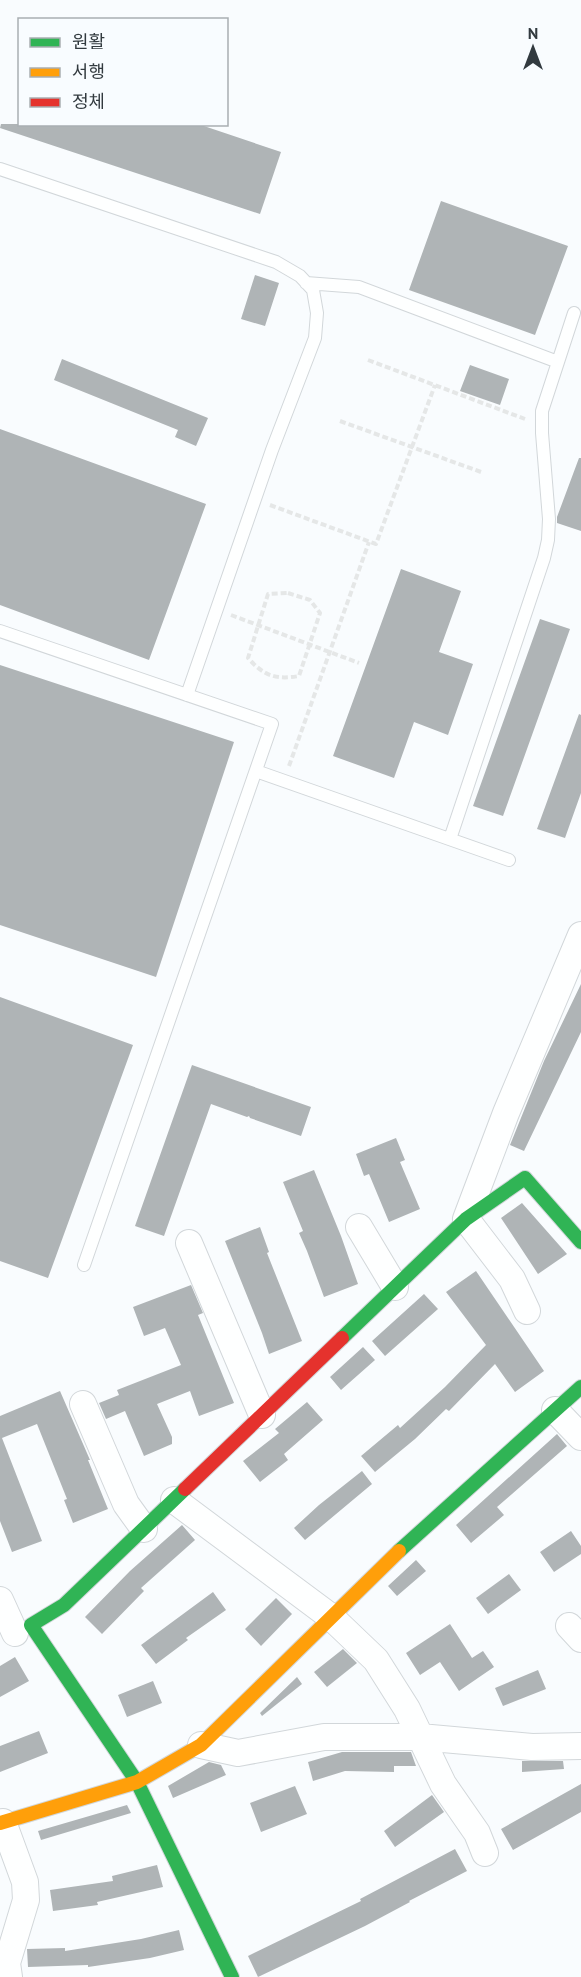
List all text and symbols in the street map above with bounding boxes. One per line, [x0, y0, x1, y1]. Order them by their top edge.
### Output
legend [18, 18, 228, 126]
north arrow [503, 18, 563, 78]
text: N [528, 23, 538, 43]
text: 원활 [72, 30, 105, 53]
text: 서행 [72, 60, 105, 83]
text: 정체 [72, 90, 105, 113]

